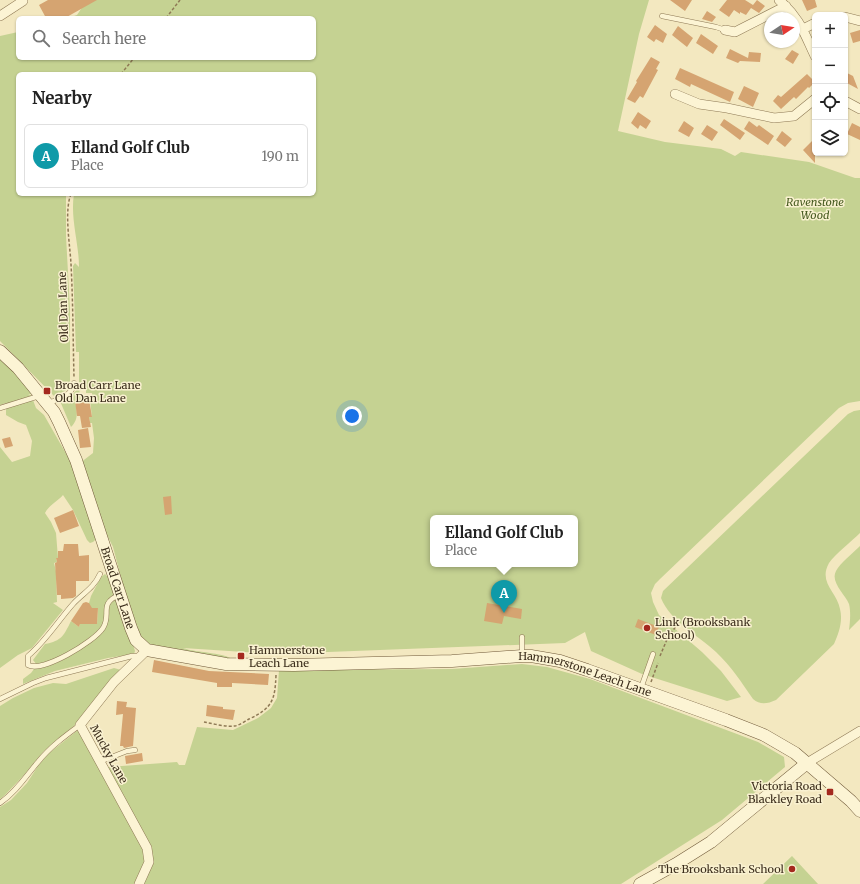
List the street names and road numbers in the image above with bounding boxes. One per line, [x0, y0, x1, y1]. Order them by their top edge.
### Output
street label: Old Dan Lane [55, 271, 71, 343]
street label: Broad Carr Lane [98, 545, 138, 631]
street label: Hammerstone Leach Lane [518, 649, 654, 700]
street label: Mucky Lane [87, 722, 131, 786]

